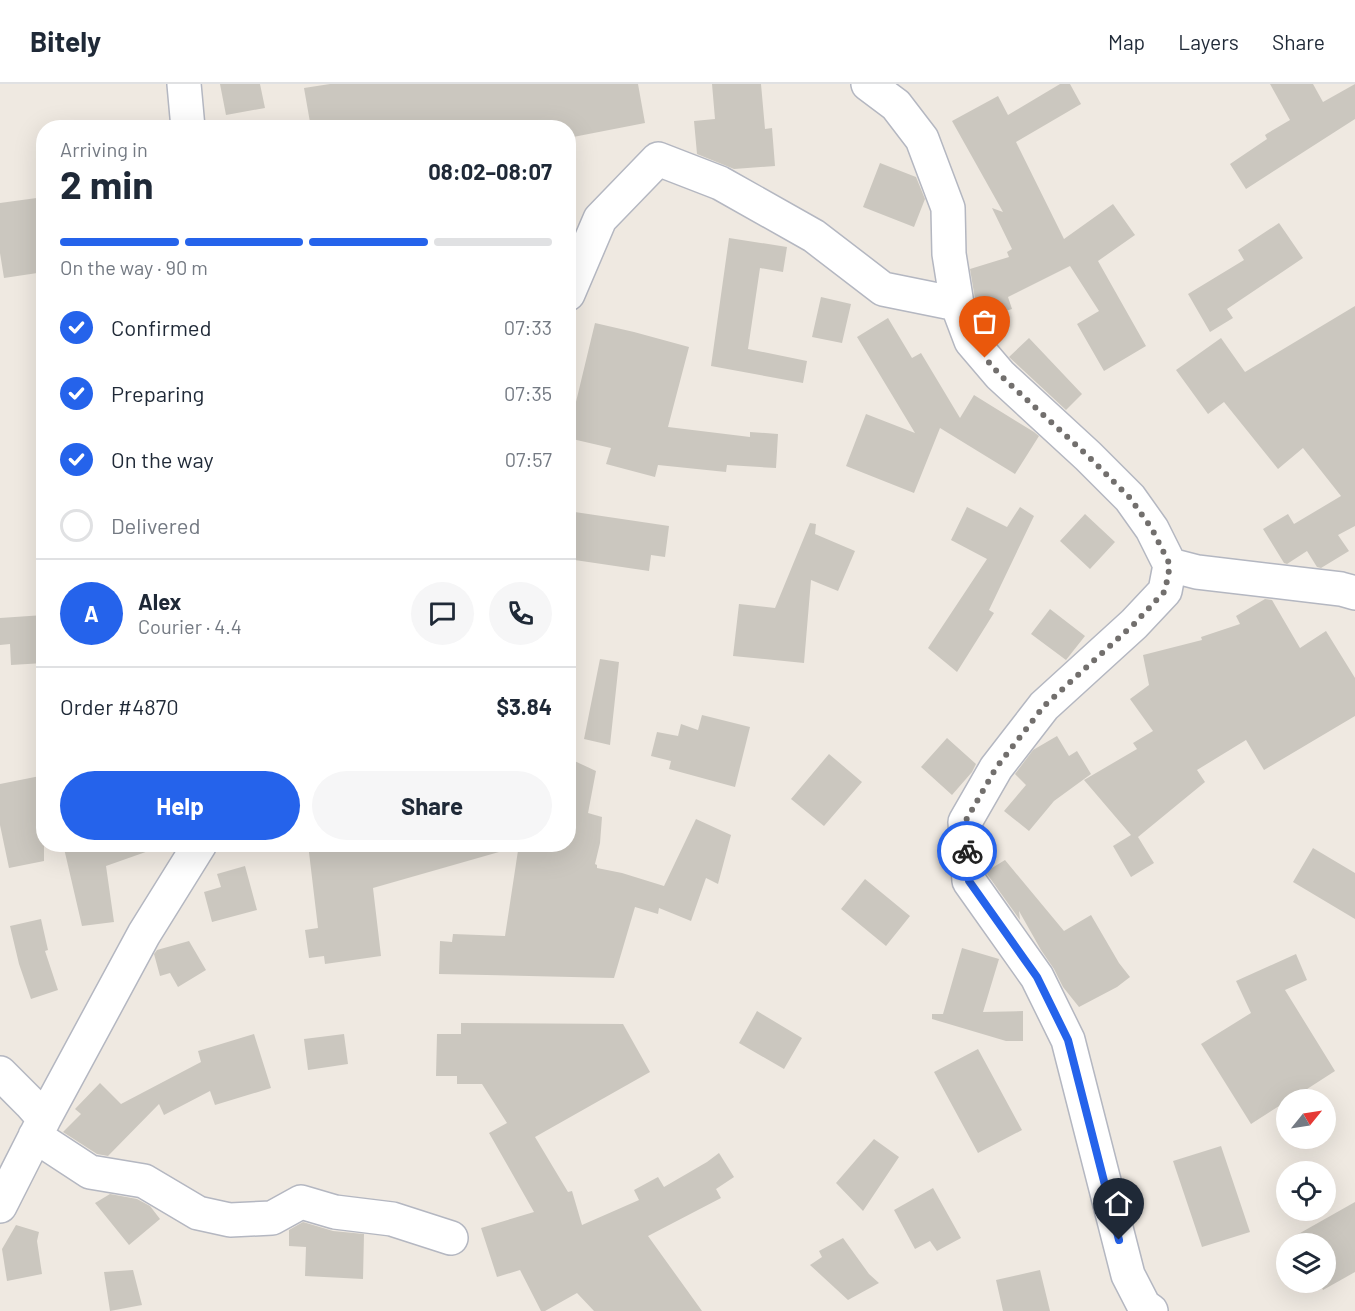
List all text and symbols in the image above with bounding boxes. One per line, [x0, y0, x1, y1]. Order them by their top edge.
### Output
text: Bitely [30, 24, 101, 58]
text: Map [1108, 29, 1145, 54]
text: Layers [1178, 29, 1239, 54]
text: Share [1272, 29, 1325, 54]
text: Arriving in [60, 137, 148, 161]
text: 08:02–08:07 [428, 158, 552, 184]
text: 2 min [60, 160, 153, 207]
text: On the way · 90 m [60, 255, 208, 279]
pin [959, 296, 1010, 358]
icon: bag [968, 305, 1001, 338]
icon: check [60, 311, 93, 344]
text: Confirmed [111, 314, 211, 340]
text: 07:33 [504, 315, 552, 339]
icon: check [60, 377, 93, 410]
text: Preparing [111, 380, 204, 406]
text: 07:35 [504, 381, 552, 405]
icon: check [60, 443, 93, 476]
text: On the way [111, 446, 214, 472]
text: 07:57 [505, 447, 552, 471]
text: Delivered [111, 512, 200, 538]
button: chat [411, 582, 474, 645]
button: phone [489, 582, 552, 645]
text: Alex [138, 588, 181, 614]
text: A [84, 600, 99, 626]
text: Courier · 4.4 [138, 614, 242, 638]
text: Order #4870 [60, 693, 179, 719]
text: $3.84 [496, 693, 552, 719]
button: Help [60, 771, 300, 840]
button: Share [312, 771, 552, 840]
courier [937, 821, 997, 881]
icon: bike [951, 835, 984, 868]
north arrow [1276, 1089, 1336, 1149]
map controls [1276, 1089, 1336, 1293]
button: locate [1276, 1161, 1336, 1221]
pin [1093, 1178, 1144, 1240]
icon: home [1102, 1187, 1135, 1220]
button: layers [1276, 1233, 1336, 1293]

